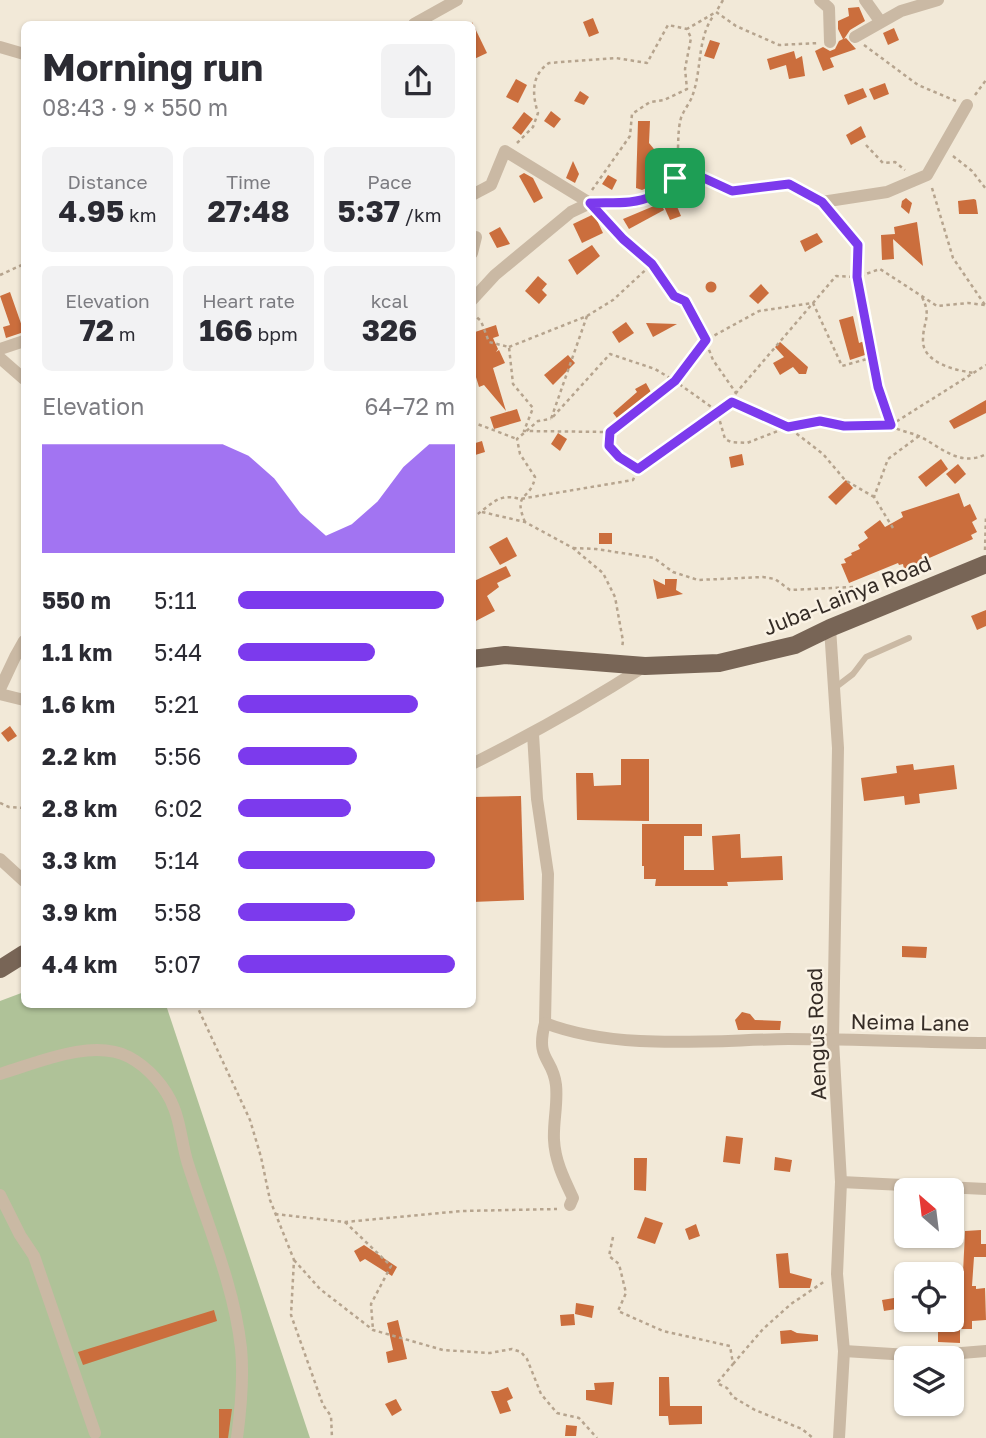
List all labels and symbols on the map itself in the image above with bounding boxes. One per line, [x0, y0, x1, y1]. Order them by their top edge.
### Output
pin [645, 148, 705, 208]
street label: Juba-Lainya Road [759, 549, 935, 641]
street label: Aengus Road [801, 967, 831, 1101]
street label: Neima Lane [850, 1008, 970, 1036]
north arrow [894, 1178, 964, 1248]

